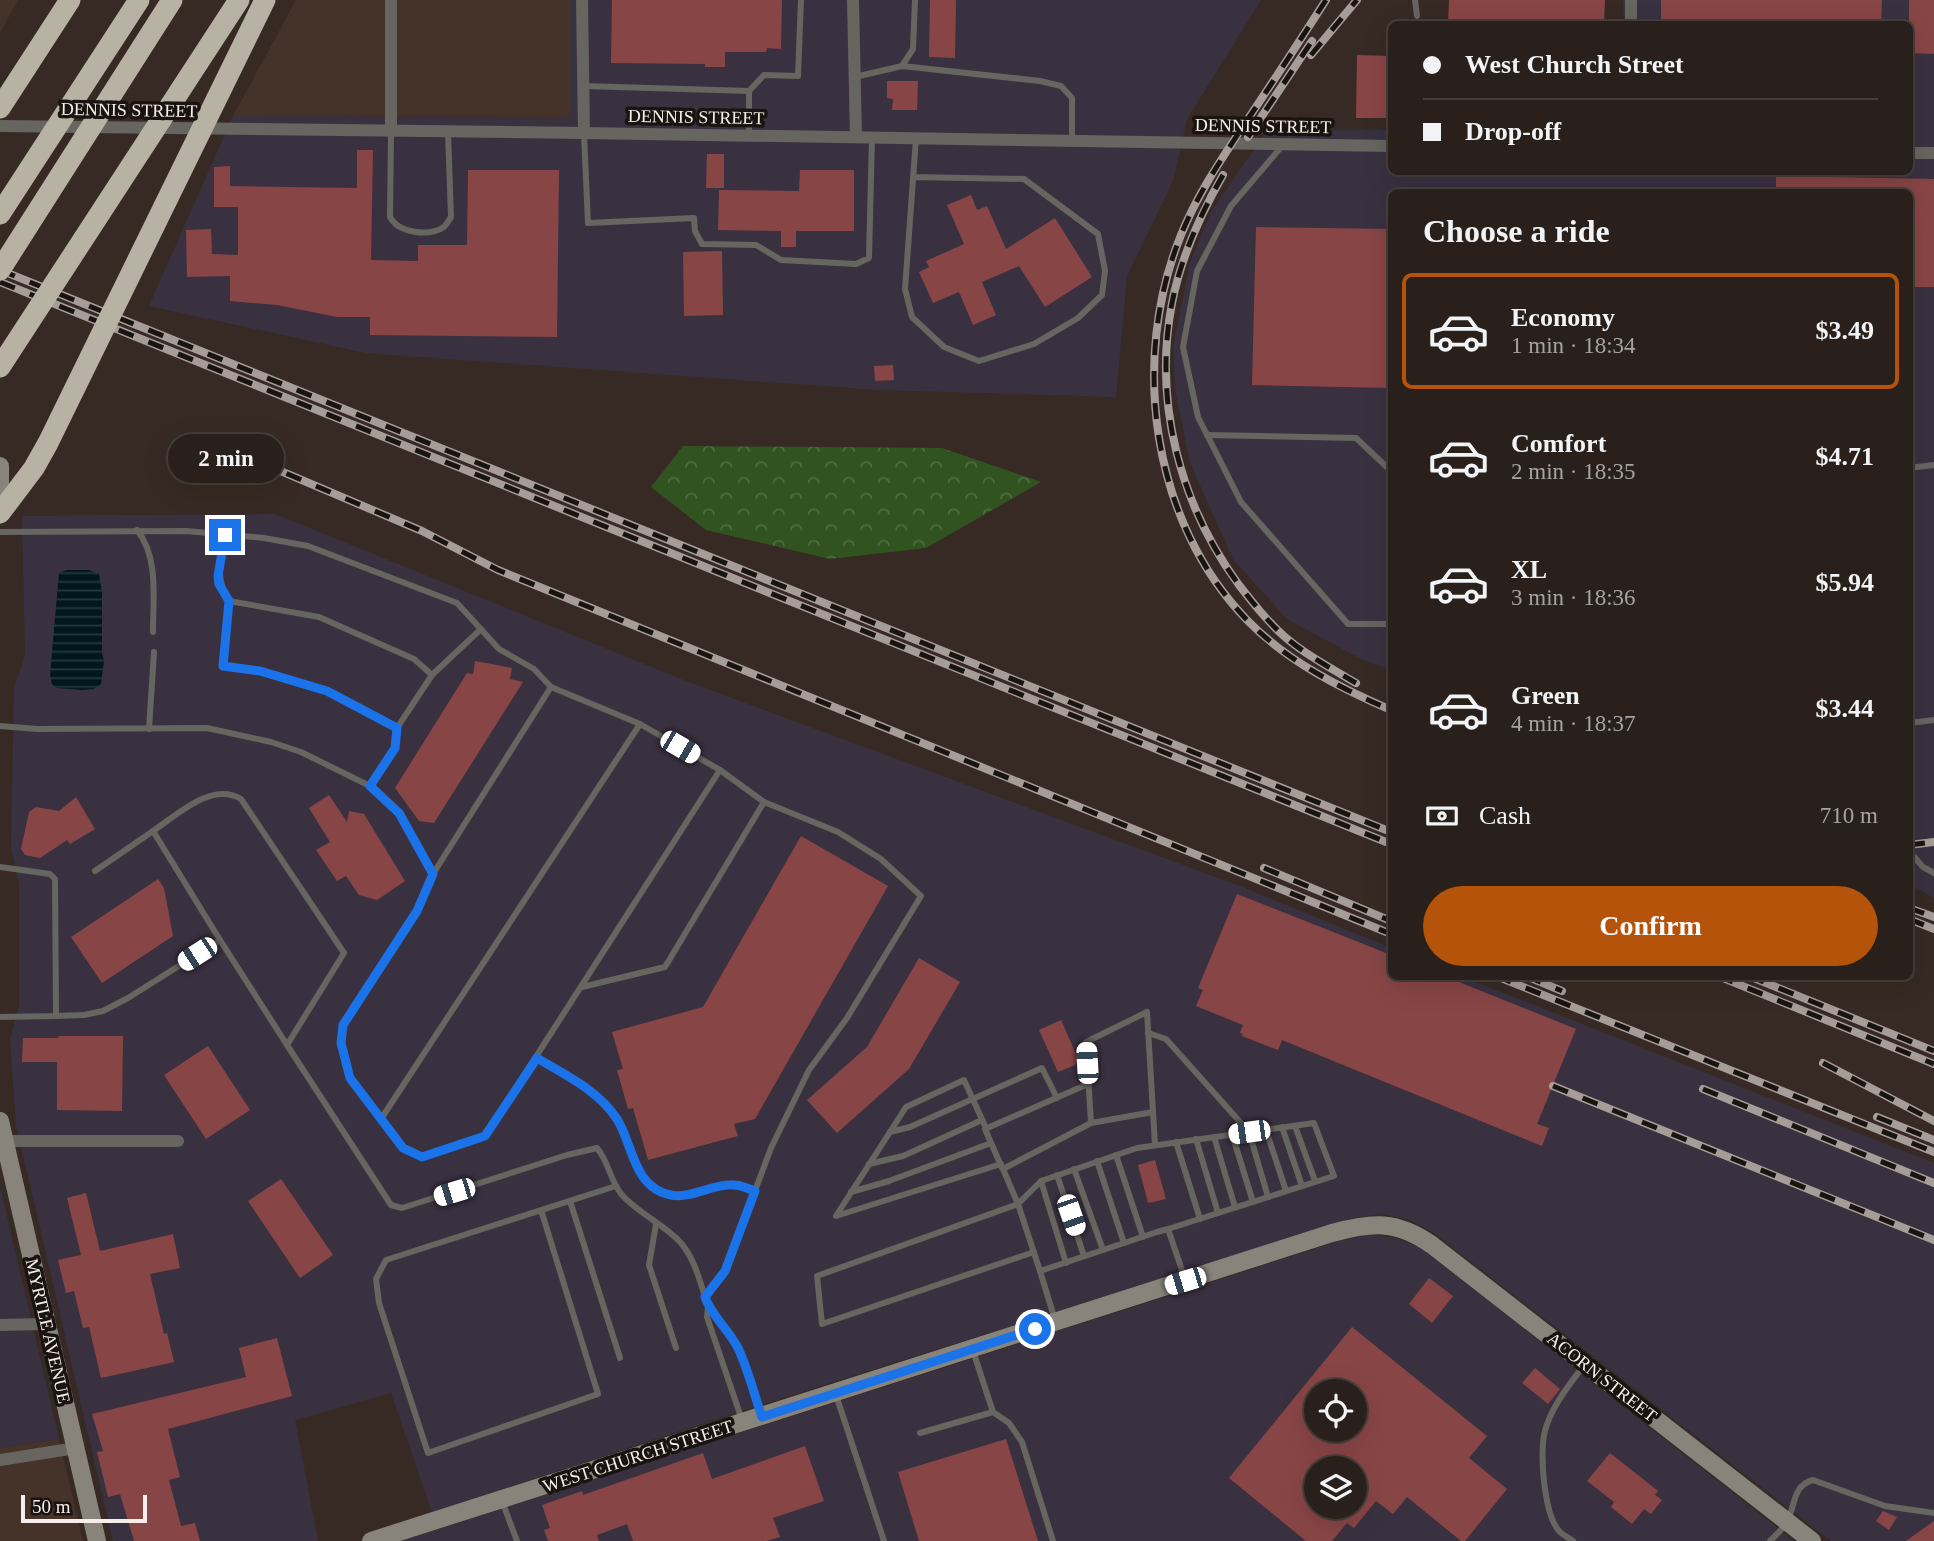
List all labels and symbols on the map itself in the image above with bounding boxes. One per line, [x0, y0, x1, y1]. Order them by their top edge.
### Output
street label: DENNIS STREET [61, 99, 197, 121]
street label: DENNIS STREET [628, 106, 764, 128]
street label: DENNIS STREET [1195, 115, 1331, 137]
callout: 2 min [167, 434, 283, 482]
route end [209, 519, 241, 551]
car [657, 727, 704, 767]
car [174, 934, 221, 974]
car [1076, 1041, 1099, 1085]
car [1227, 1119, 1272, 1145]
car [431, 1176, 478, 1208]
car [1055, 1192, 1088, 1238]
street label: MYRTLE AVENUE [22, 1257, 74, 1405]
car [1162, 1265, 1209, 1297]
route start [1019, 1313, 1051, 1345]
street label: ACORN STREET [1543, 1328, 1661, 1426]
street label: WEST CHURCH STREET [540, 1416, 736, 1496]
scale bar [21, 1492, 147, 1524]

